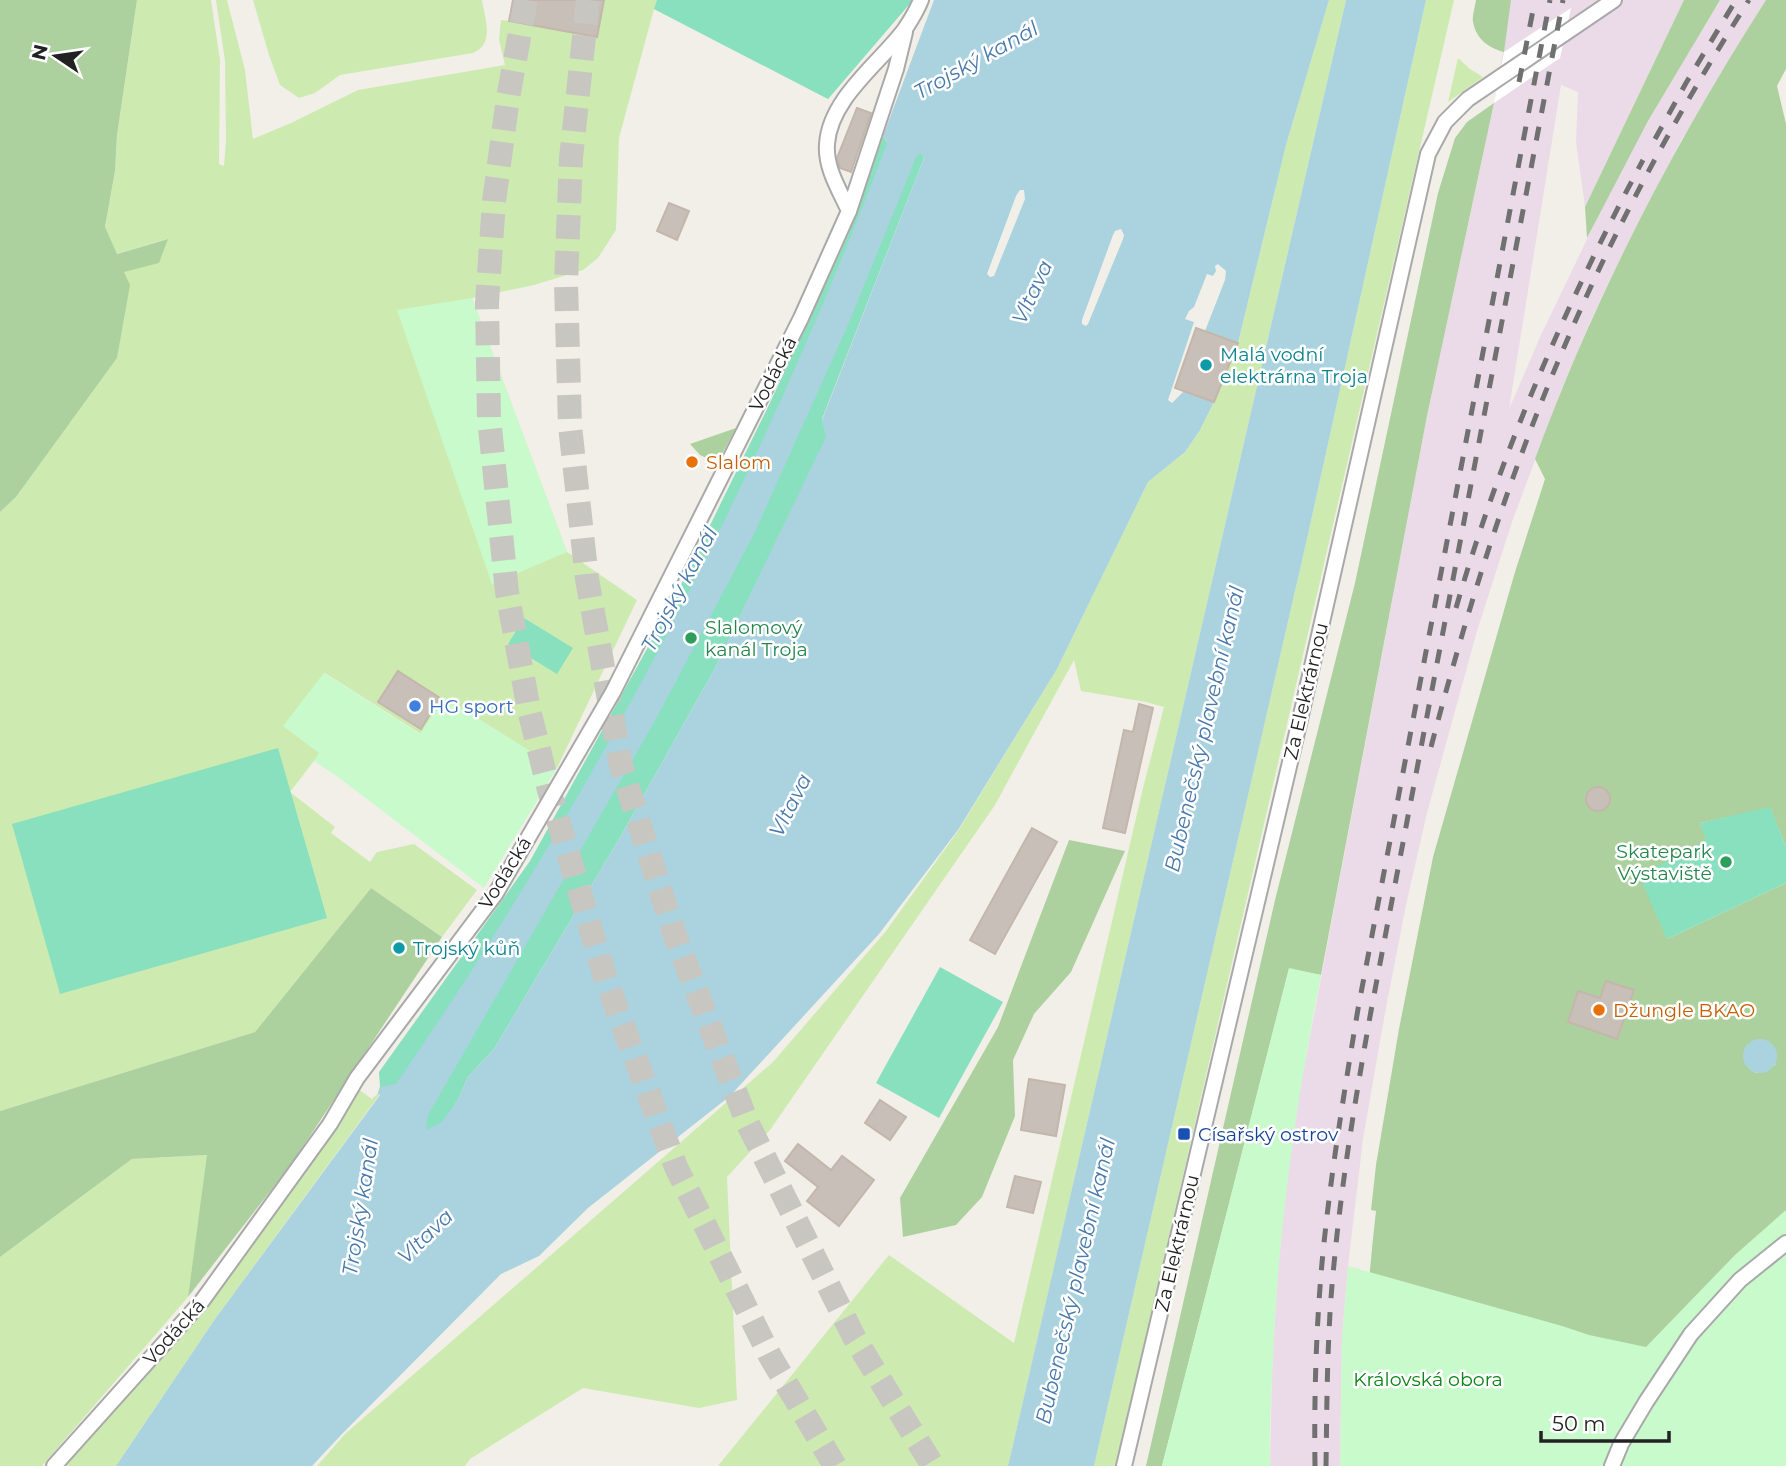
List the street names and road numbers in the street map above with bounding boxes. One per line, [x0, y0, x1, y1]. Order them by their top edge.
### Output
street label: Vodácká [744, 333, 802, 415]
street label: Za Elektrárnou [1279, 620, 1333, 762]
street label: Vodácká [474, 832, 536, 914]
street label: Za Elektrárnou [1150, 1172, 1204, 1314]
street label: Vodácká [138, 1294, 210, 1370]

